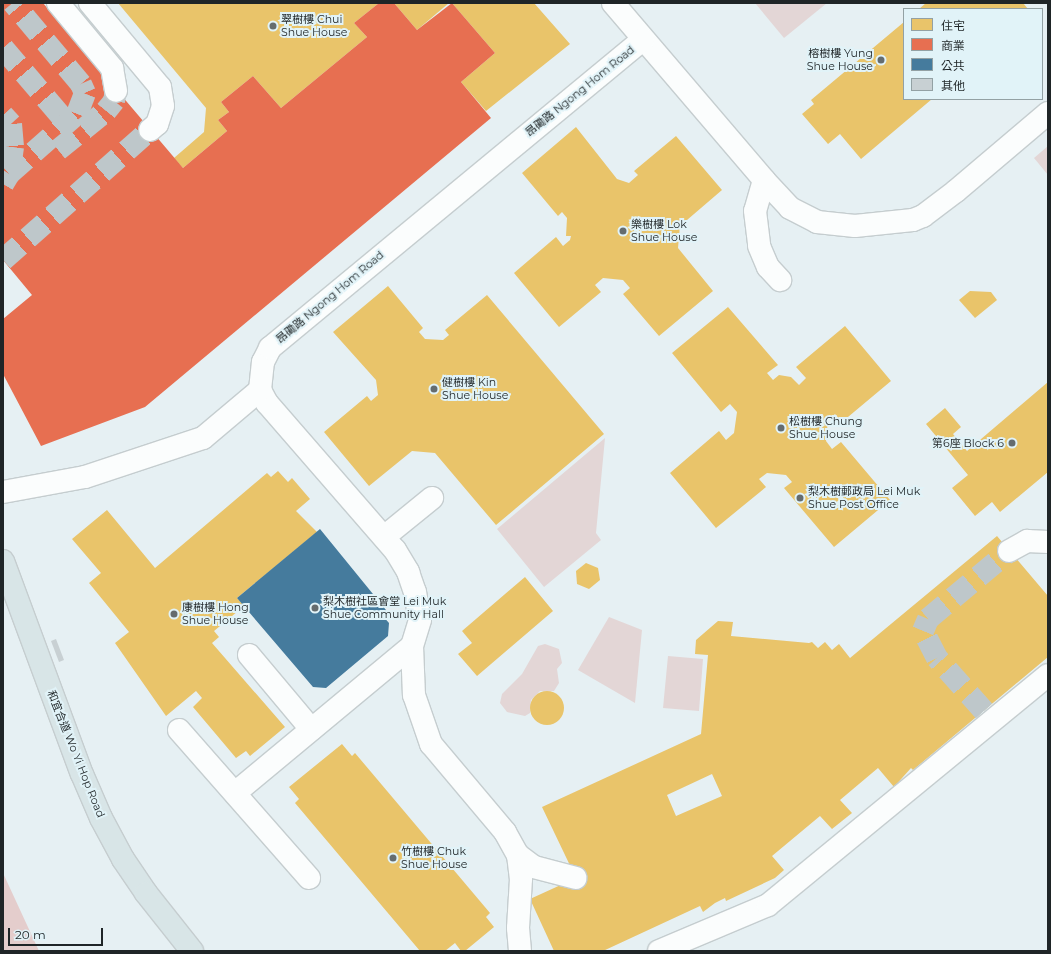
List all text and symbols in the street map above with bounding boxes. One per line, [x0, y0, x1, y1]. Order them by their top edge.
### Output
legend [903, 8, 1043, 100]
place label: 翠樹樓 Chui Shue House [281, 13, 347, 39]
text: 住宅 [941, 18, 965, 33]
marker: 翠樹樓 Chui Shue House [268, 21, 278, 31]
text: 商業 [941, 38, 965, 53]
street label: 昂磡路 Ngong Hom Road [523, 43, 637, 139]
place label: 榕樹樓 Yung Shue House [807, 47, 873, 73]
marker: 榕樹樓 Yung Shue House [876, 55, 886, 65]
text: 公共 [941, 58, 965, 73]
text: 其他 [941, 78, 965, 93]
place label: 樂樹樓 Lok Shue House [631, 218, 697, 244]
marker: 樂樹樓 Lok Shue House [618, 226, 628, 236]
street label: 昂磡路 Ngong Hom Road [274, 248, 386, 346]
place label: 健樹樓 Kin Shue House [442, 376, 508, 402]
marker: 健樹樓 Kin Shue House [429, 384, 439, 394]
place label: 松樹樓 Chung Shue House [789, 415, 862, 441]
marker: 松樹樓 Chung Shue House [776, 423, 786, 433]
place label: 第6座 Block 6 [932, 436, 1004, 450]
marker: 第6座 Block 6 [1007, 438, 1017, 448]
place label: 梨木樹郵政局 Lei Muk Shue Post Office [808, 485, 920, 511]
marker: 梨木樹郵政局 Lei Muk Shue Post Office [795, 493, 805, 503]
place label: 梨木樹社區會堂 Lei Muk Shue Community Hall [323, 595, 446, 621]
place label: 康樹樓 Hong Shue House [182, 601, 249, 627]
marker: 梨木樹社區會堂 Lei Muk Shue Community Hall [310, 603, 320, 613]
marker: 康樹樓 Hong Shue House [169, 609, 179, 619]
street label: 和宜合道 Wo Yi Hop Road [44, 689, 108, 819]
place label: 竹樹樓 Chuk Shue House [401, 845, 467, 871]
marker: 竹樹樓 Chuk Shue House [388, 853, 398, 863]
scale bar [10, 920, 105, 946]
text: 20 m [15, 927, 46, 942]

